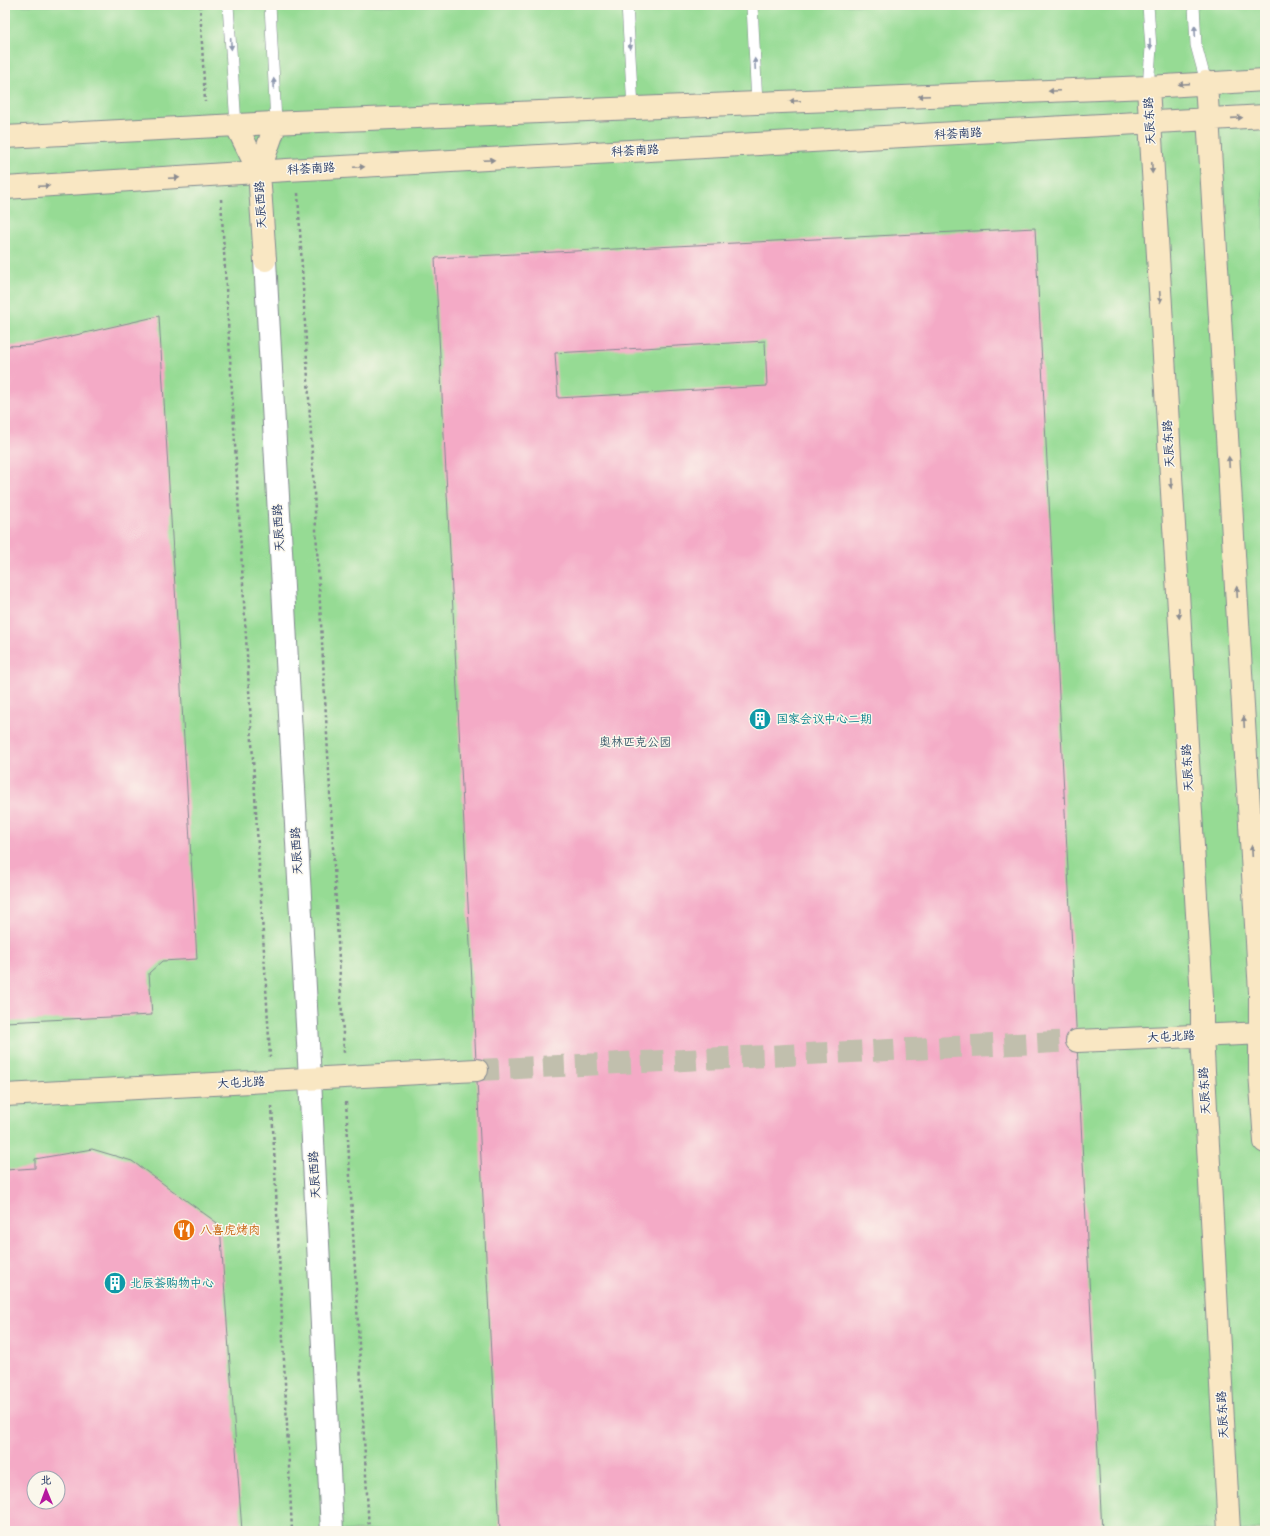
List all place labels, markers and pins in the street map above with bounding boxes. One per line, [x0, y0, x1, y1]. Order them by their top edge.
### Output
building icon: 国家会议中心二期 [747, 706, 773, 732]
place label: 国家会议中心二期 [776, 712, 872, 727]
restaurant icon: 八喜虎烤肉 [171, 1217, 197, 1243]
place label: 八喜虎烤肉 [200, 1223, 260, 1238]
building icon: 北辰荟购物中心 [102, 1270, 128, 1296]
place label: 北辰荟购物中心 [130, 1276, 214, 1291]

